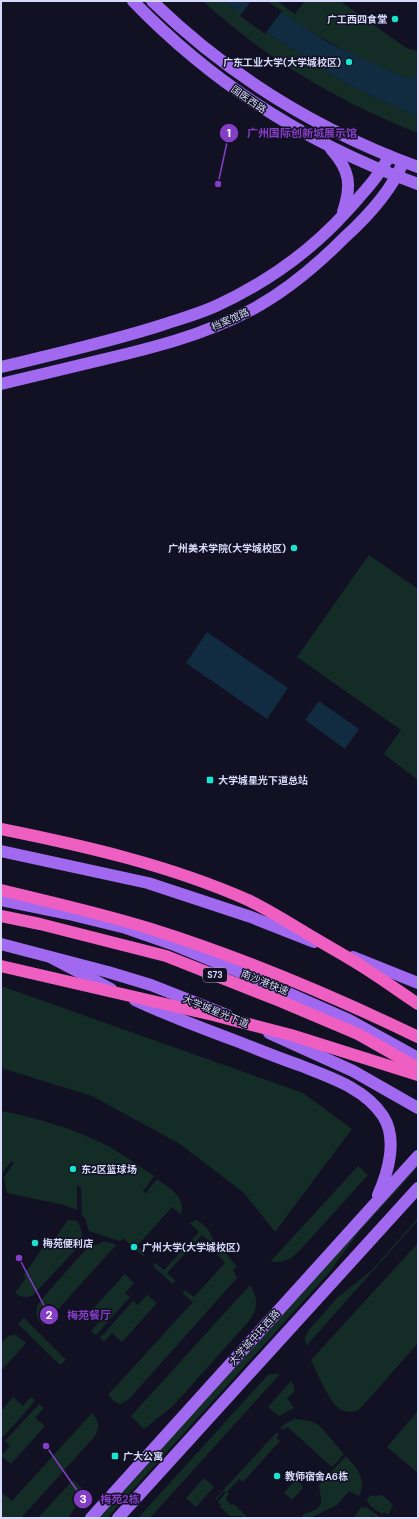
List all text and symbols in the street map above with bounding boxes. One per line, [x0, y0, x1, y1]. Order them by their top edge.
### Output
place label: 广工西四食堂 [327, 13, 387, 26]
marker: 广工西四食堂 [390, 14, 400, 24]
place label: 广东工业大学(大学城校区) [223, 56, 341, 69]
marker: 广东工业大学(大学城校区) [344, 57, 354, 67]
street label: 国医西路 [229, 83, 269, 116]
callout: 广州国际创新城展示馆 [219, 122, 365, 145]
text: 1 [227, 125, 231, 141]
text: 广州国际创新城展示馆 [247, 126, 357, 140]
street label: 档案馆路 [209, 305, 251, 334]
place label: 广州美术学院(大学城校区) [168, 542, 286, 555]
marker: 广州美术学院(大学城校区) [289, 543, 299, 553]
place label: 大学城星光下道总站 [218, 774, 308, 787]
marker: 大学城星光下道总站 [205, 775, 215, 785]
street label: 南沙港快速 [239, 967, 290, 998]
road number: S73 [203, 968, 227, 982]
street label: 大学城星光下道 [181, 992, 251, 1031]
place label: 东2区篮球场 [81, 1163, 137, 1176]
marker: 东2区篮球场 [68, 1164, 78, 1174]
place label: 梅苑便利店 [42, 1237, 93, 1250]
marker: 梅苑便利店 [30, 1238, 40, 1248]
place label: 广州大学(大学城校区) [142, 1241, 240, 1254]
marker: 广州大学(大学城校区) [129, 1242, 139, 1252]
callout: 梅苑餐厅 [39, 1303, 119, 1326]
text: 2 [46, 1307, 53, 1323]
street label: 大学城中环西路 [226, 1307, 283, 1368]
text: 梅苑餐厅 [67, 1308, 111, 1322]
place label: 广大公寓 [123, 1450, 163, 1463]
marker: 广大公寓 [110, 1451, 120, 1461]
place label: 教师宿舍A6栋 [285, 1470, 348, 1483]
marker: 教师宿舍A6栋 [272, 1471, 282, 1481]
callout: 梅苑2栋 [73, 1488, 148, 1511]
text: 3 [79, 1491, 87, 1507]
text: 梅苑2栋 [100, 1492, 140, 1506]

